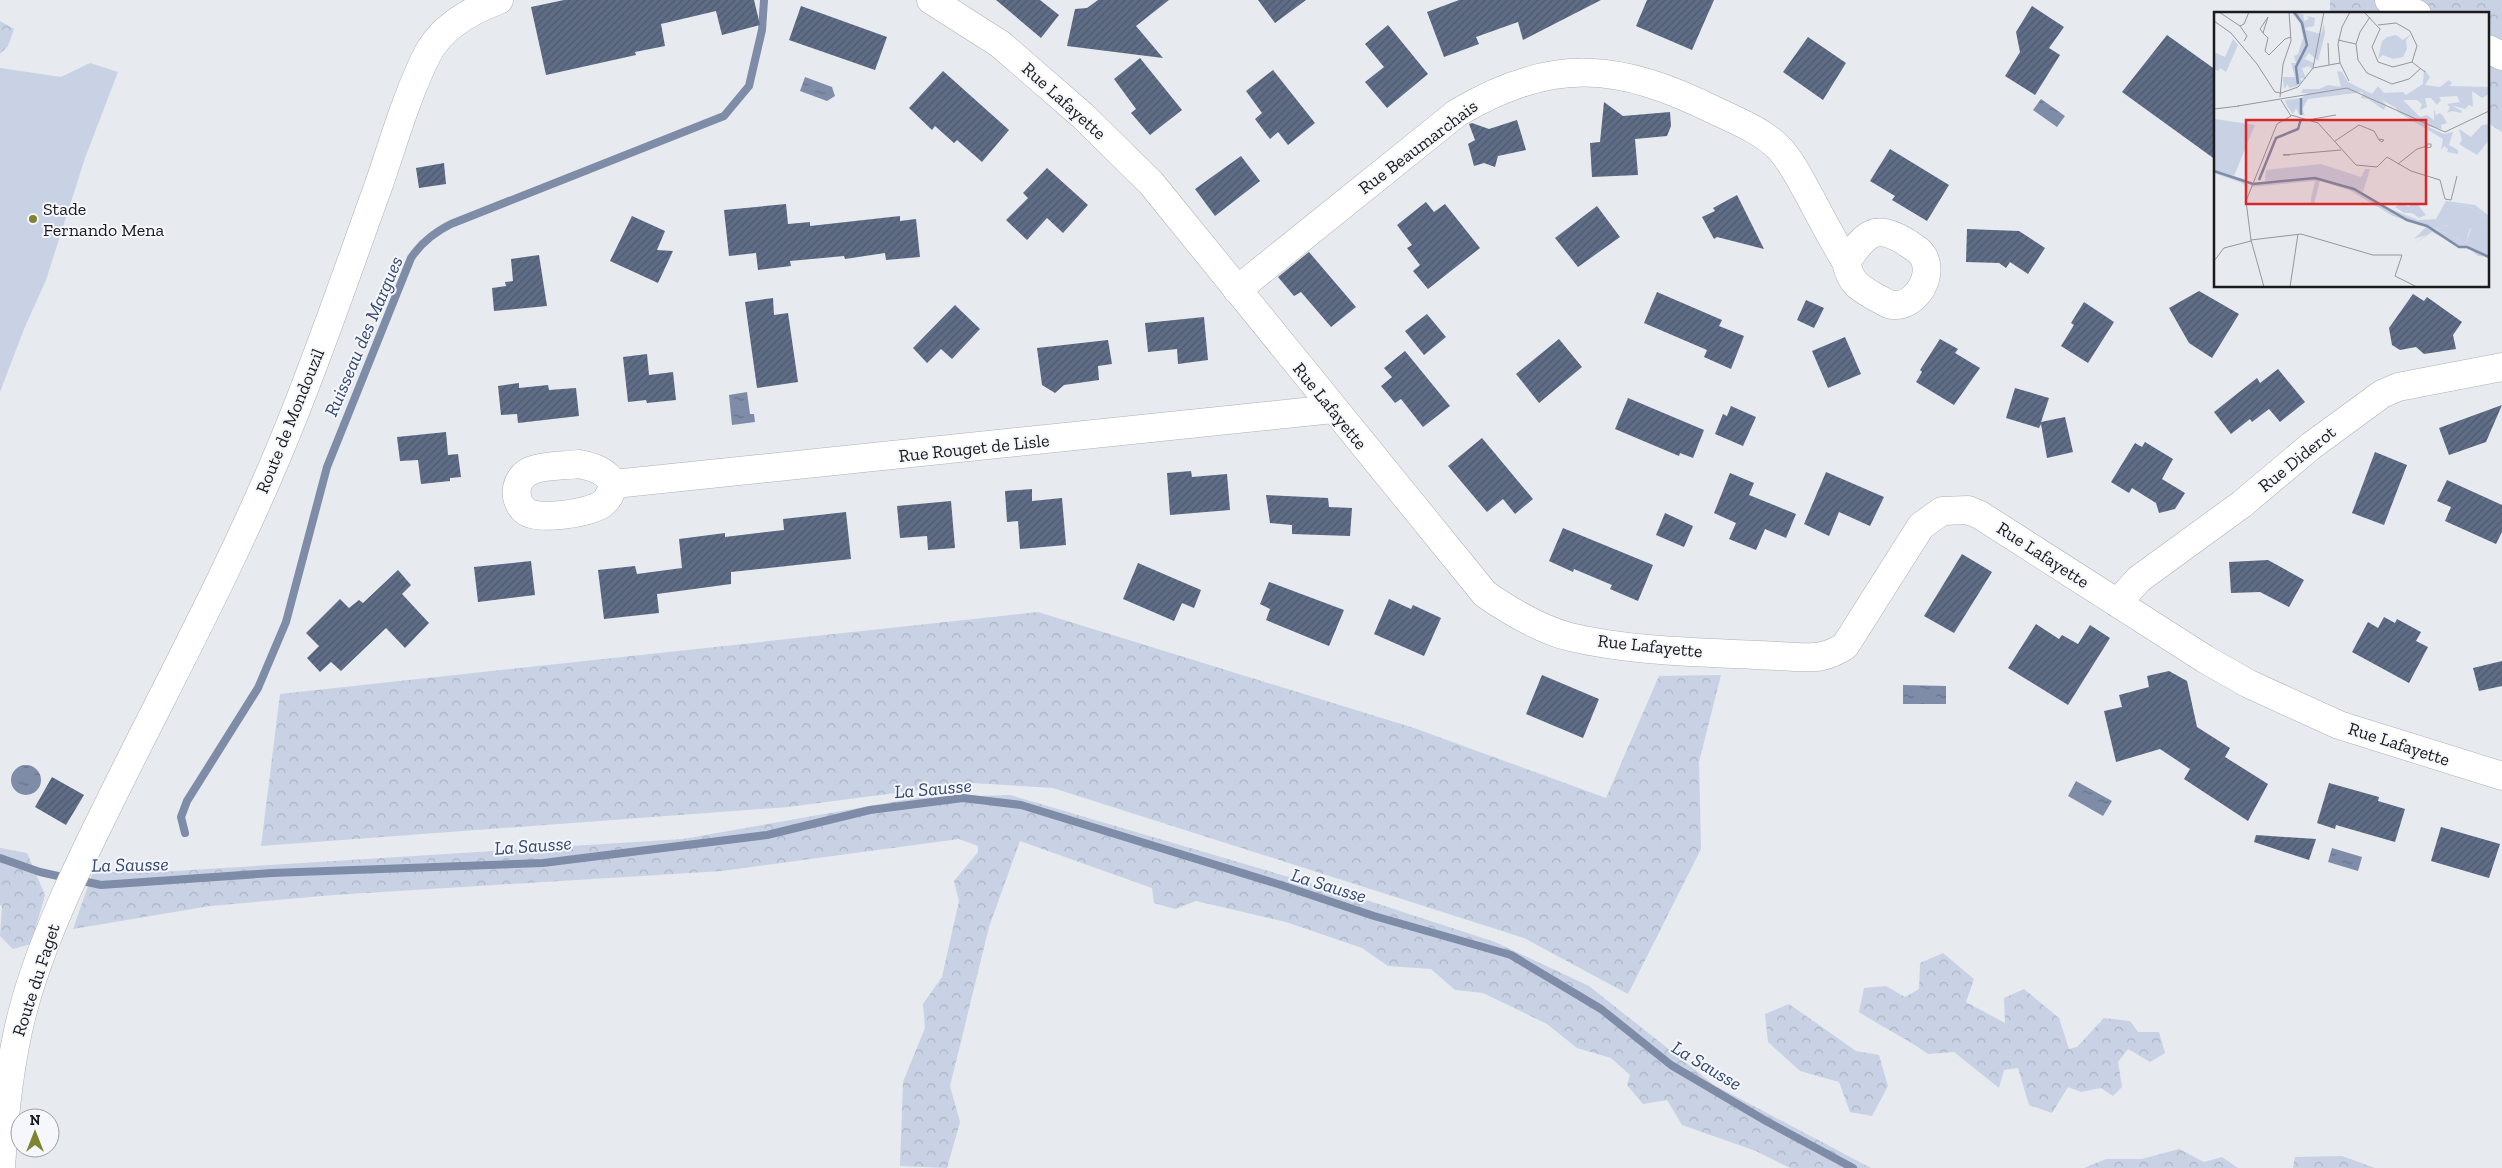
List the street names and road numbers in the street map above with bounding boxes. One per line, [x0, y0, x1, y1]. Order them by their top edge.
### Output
street label: Rue Lafayette [1017, 58, 1111, 144]
street label: Rue Beaumarchais [1354, 95, 1482, 199]
street label: Route de Mondouzil [251, 345, 329, 497]
street label: Rue Lafayette [1288, 358, 1372, 454]
street label: Rue Diderot [2254, 421, 2340, 497]
street label: Rue Rouget de Lisle [898, 429, 1050, 467]
street label: Rue Lafayette [1993, 517, 2093, 593]
street label: Rue Lafayette [1596, 630, 1704, 662]
street label: Rue Lafayette [2345, 717, 2453, 771]
street label: Route du Faget [7, 921, 65, 1039]

